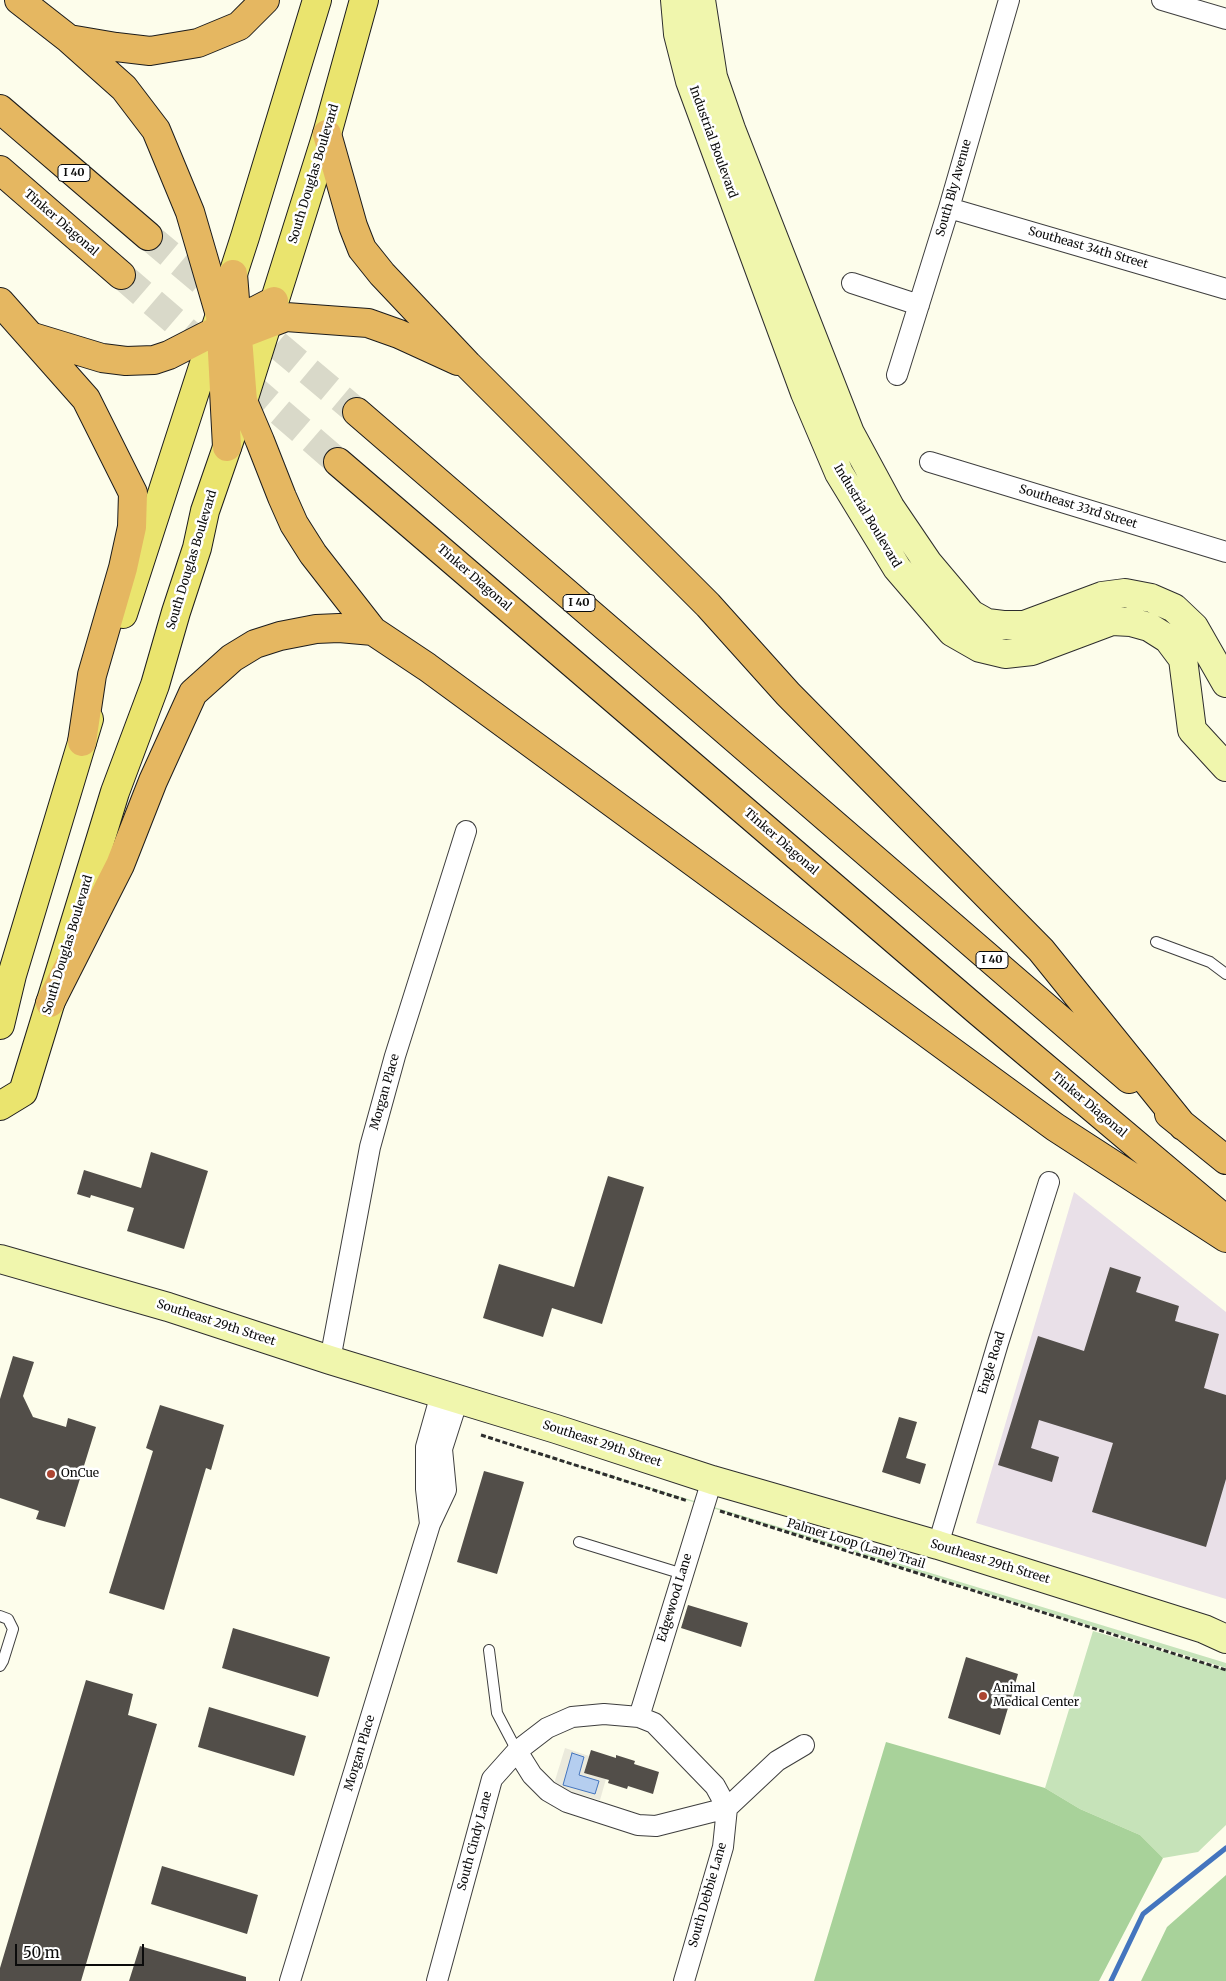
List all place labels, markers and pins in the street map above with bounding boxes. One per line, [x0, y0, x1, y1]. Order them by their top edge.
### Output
place label: OnCue [61, 1467, 99, 1481]
marker: OnCue [45, 1468, 57, 1480]
place label: Animal Medical Center [993, 1682, 1079, 1710]
marker: Animal Medical Center [977, 1690, 989, 1702]

